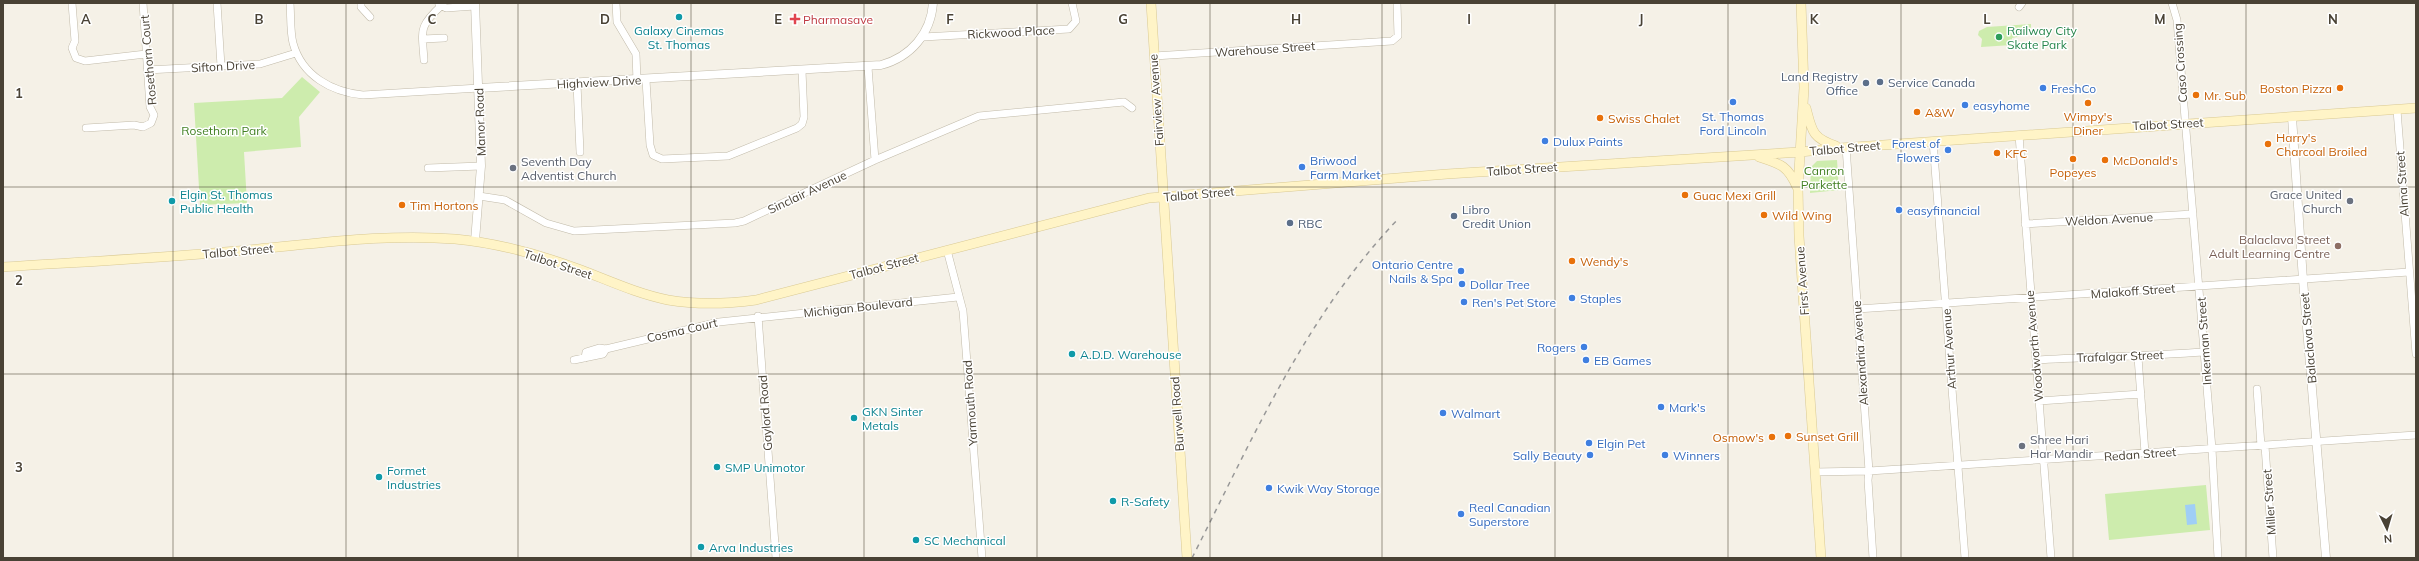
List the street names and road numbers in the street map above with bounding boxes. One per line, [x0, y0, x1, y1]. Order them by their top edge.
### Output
street label: Rosethorn Court [137, 14, 159, 106]
street label: Rickwood Place [967, 22, 1055, 42]
street label: Caso Crossing [2170, 23, 2190, 103]
street label: Warehouse Street [1214, 38, 1316, 60]
street label: Fairview Avenue [1145, 53, 1167, 147]
street label: Sifton Drive [191, 57, 255, 75]
street label: Highview Drive [556, 72, 642, 92]
street label: Manor Road [471, 88, 489, 156]
street label: Talbot Street [2132, 115, 2204, 133]
street label: Talbot Street [1809, 137, 1881, 159]
street label: Alma Street [2392, 151, 2412, 217]
street label: Talbot Street [1486, 159, 1558, 179]
street label: Sinclair Avenue [765, 167, 849, 217]
street label: Talbot Street [1163, 183, 1235, 205]
street label: Weldon Avenue [2065, 209, 2153, 229]
street label: Talbot Street [202, 240, 274, 262]
street label: Talbot Street [522, 246, 594, 282]
street label: First Avenue [1792, 246, 1812, 316]
street label: Talbot Street [848, 250, 920, 282]
street label: Malakoff Street [2090, 281, 2176, 301]
street label: Woodworth Avenue [2022, 290, 2046, 402]
street label: Balaclava Street [2297, 292, 2319, 384]
street label: Michigan Boulevard [803, 294, 913, 320]
street label: Inkerman Street [2193, 297, 2215, 385]
street label: Alexandria Avenue [1849, 300, 1871, 406]
street label: Arthur Avenue [1939, 308, 1959, 390]
street label: Cosma Court [645, 315, 719, 345]
street label: Trafalgar Street [2076, 347, 2164, 365]
street label: Yarmouth Road [960, 360, 981, 447]
street label: Gaylord Road [755, 375, 775, 451]
street label: Burwell Road [1167, 376, 1187, 452]
street label: Redan Street [2103, 444, 2177, 464]
street label: Miller Street [2259, 469, 2279, 535]

